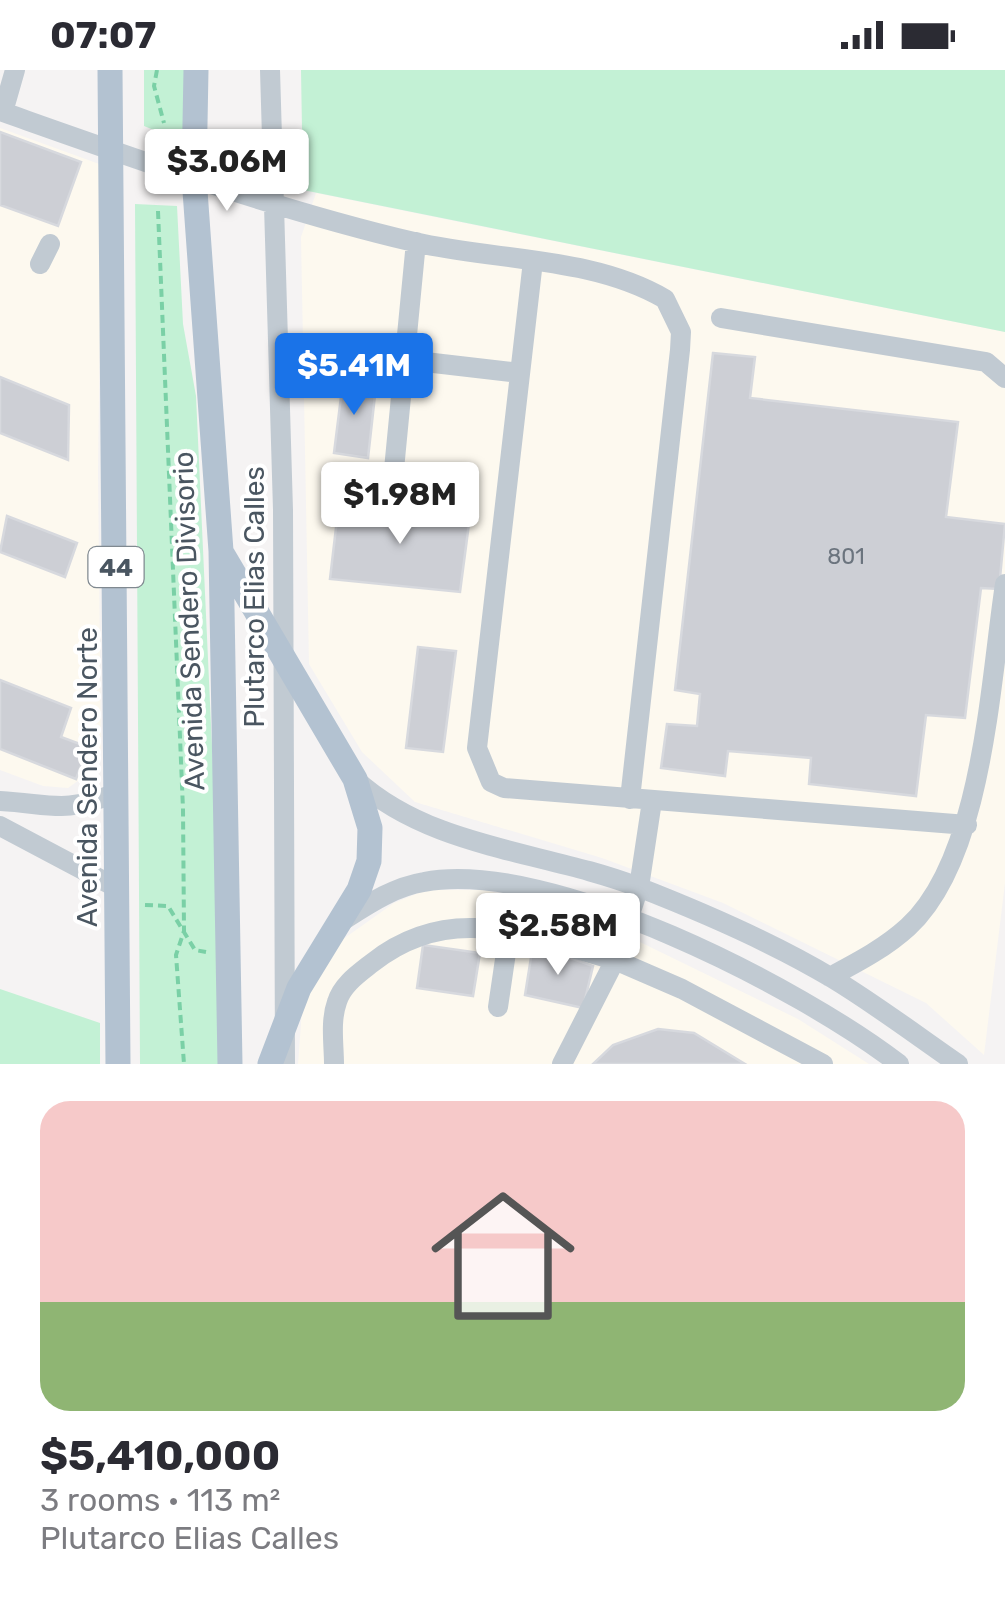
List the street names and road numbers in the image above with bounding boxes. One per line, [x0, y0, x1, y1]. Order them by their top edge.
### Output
street label: Avenida Sendero Divisorio [167, 451, 211, 791]
street label: Plutarco Elias Calles [238, 466, 271, 728]
road number: 44 [88, 547, 144, 587]
street label: Avenida Sendero Norte [71, 627, 104, 927]

